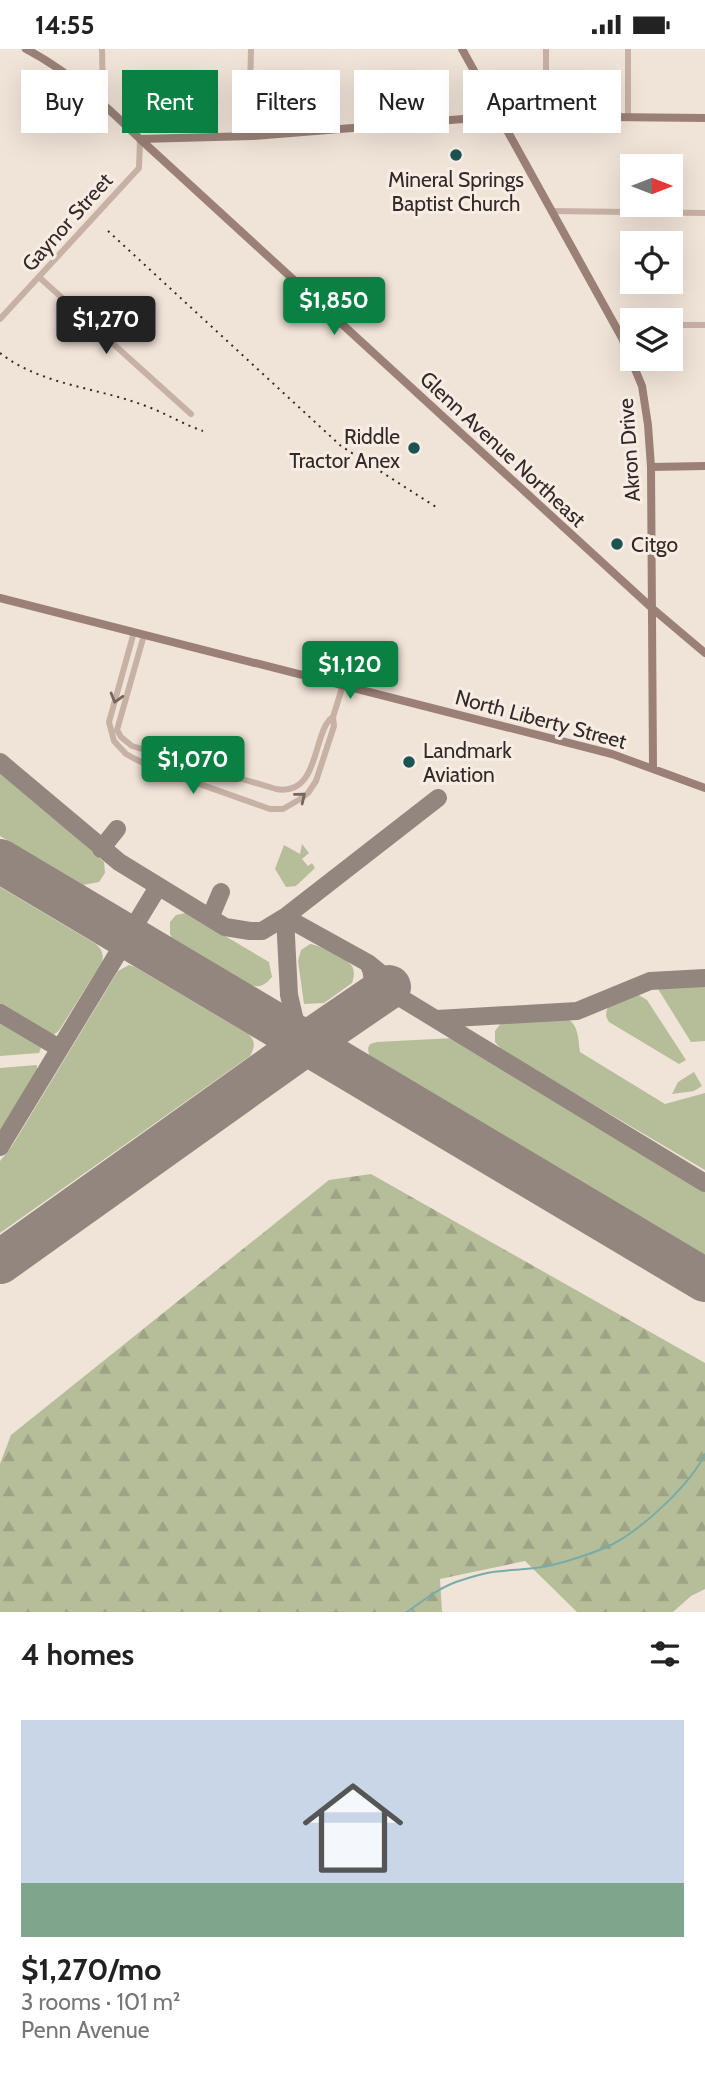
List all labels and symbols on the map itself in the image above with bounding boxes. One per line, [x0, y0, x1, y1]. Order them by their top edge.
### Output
marker: Mineral Springs Baptist Church [448, 147, 464, 163]
north arrow [620, 154, 682, 217]
place label: Mineral Springs Baptist Church [388, 167, 524, 216]
street label: Gaynor Street [17, 168, 117, 276]
pin: $1,850 [277, 278, 391, 337]
pin: $1,270 [49, 296, 163, 356]
street label: Glenn Avenue Northeast [415, 366, 591, 532]
street label: Akron Drive [613, 397, 645, 503]
place label: Riddle Tractor Anex [289, 424, 400, 473]
marker: Riddle Tractor Anex [406, 440, 422, 456]
place label: Citgo [631, 532, 678, 557]
marker: Citgo [609, 536, 625, 552]
pin: $1,120 [293, 641, 407, 701]
street label: North Liberty Street [453, 684, 629, 754]
one-way arrow [109, 692, 124, 704]
pin: $1,070 [136, 737, 250, 796]
place label: Landmark Aviation [423, 738, 512, 787]
marker: Landmark Aviation [401, 754, 417, 770]
one-way arrow [293, 792, 305, 805]

